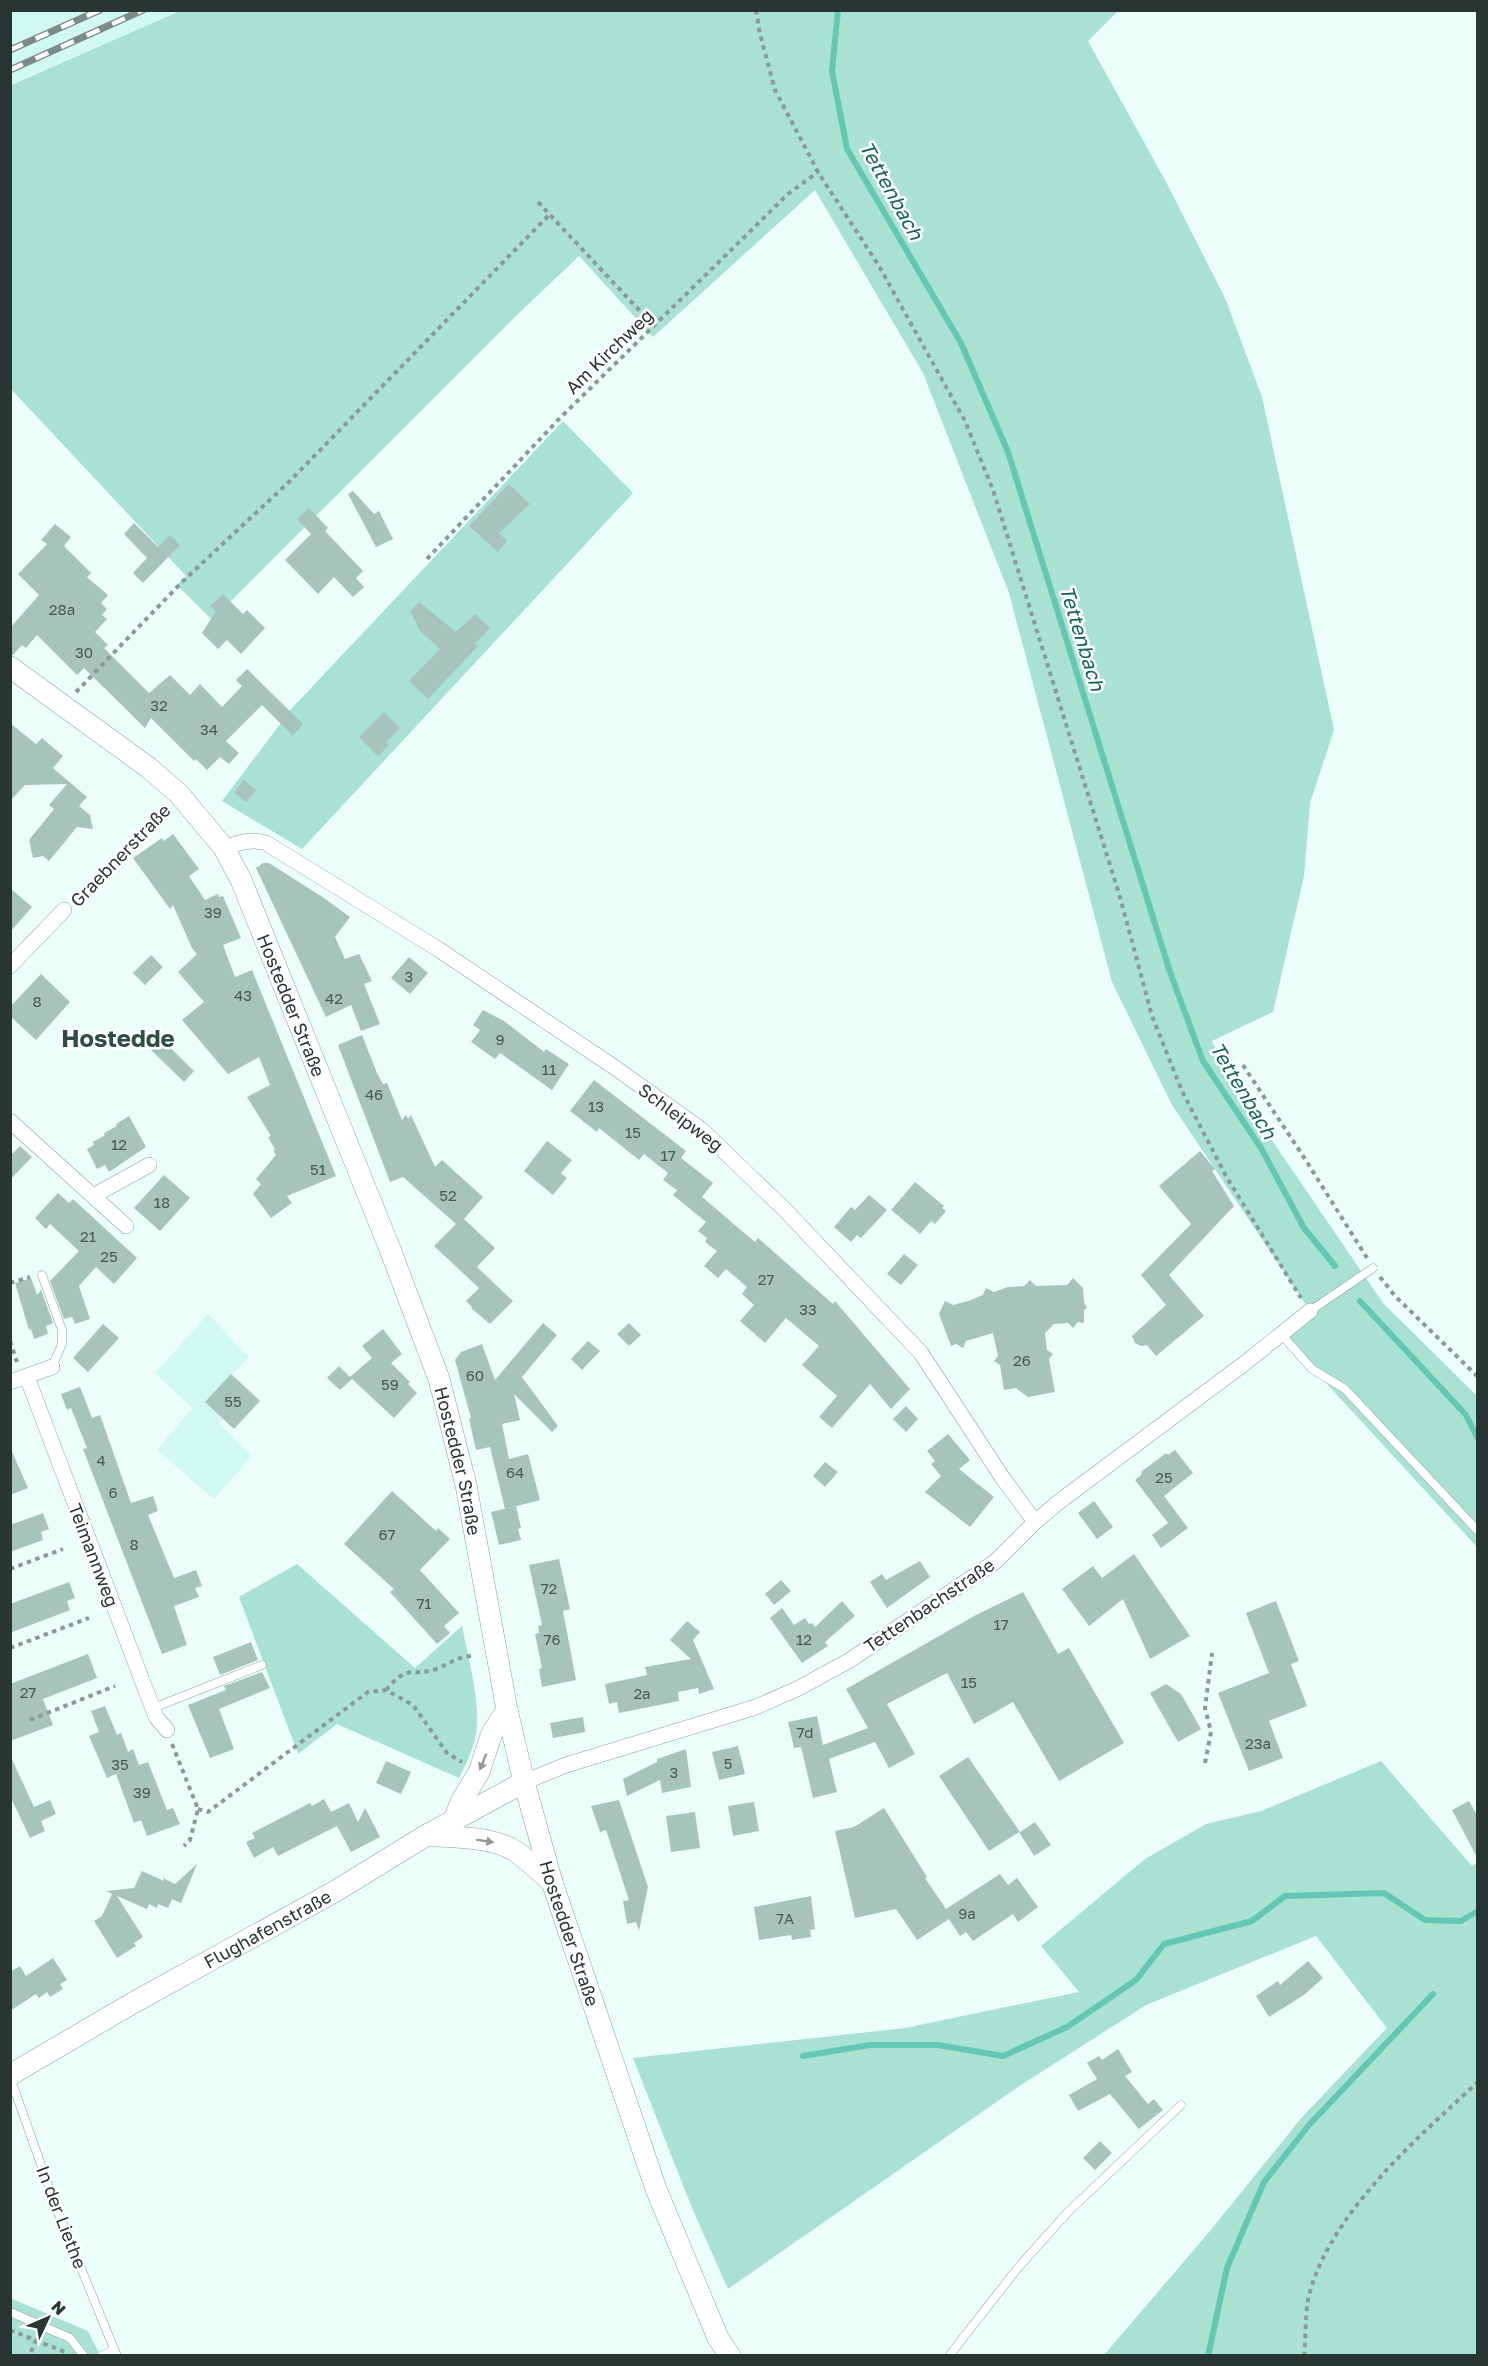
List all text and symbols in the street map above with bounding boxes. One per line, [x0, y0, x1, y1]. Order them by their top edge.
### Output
water label: Tettenbach [855, 137, 929, 244]
street label: Am Kirchweg [561, 304, 657, 398]
water label: Tettenbach [1056, 583, 1111, 694]
house number: 28a [49, 600, 75, 618]
house number: 30 [75, 643, 93, 661]
house number: 32 [150, 696, 168, 714]
house number: 34 [200, 720, 218, 738]
street label: Graebnerstraße [65, 799, 175, 911]
house number: 39 [204, 903, 222, 921]
street label: Hostedder Straße [253, 930, 330, 1080]
house number: 3 [405, 967, 413, 985]
house number: 43 [234, 986, 252, 1004]
house number: 42 [325, 989, 343, 1007]
house number: 8 [32, 992, 42, 1010]
district label: Hostedde [61, 1023, 175, 1052]
house number: 9 [495, 1030, 505, 1048]
water label: Tettenbach [1206, 1037, 1283, 1143]
house number: 11 [542, 1060, 556, 1078]
street label: Schleipweg [634, 1078, 728, 1156]
house number: 46 [365, 1085, 383, 1103]
house number: 13 [588, 1097, 604, 1115]
house number: 15 [625, 1123, 641, 1141]
house number: 12 [111, 1135, 127, 1153]
house number: 17 [660, 1146, 676, 1164]
house number: 51 [310, 1160, 326, 1178]
house number: 52 [439, 1186, 457, 1204]
house number: 18 [154, 1193, 170, 1211]
house number: 21 [80, 1227, 96, 1245]
house number: 25 [100, 1247, 118, 1265]
house number: 27 [758, 1270, 774, 1288]
house number: 33 [799, 1300, 817, 1318]
house number: 26 [1013, 1351, 1031, 1369]
house number: 60 [466, 1366, 484, 1384]
house number: 59 [381, 1375, 399, 1393]
street label: Hostedder Straße [430, 1384, 486, 1537]
house number: 55 [224, 1392, 242, 1410]
house number: 4 [96, 1451, 106, 1469]
house number: 64 [506, 1463, 524, 1481]
house number: 25 [1155, 1468, 1173, 1486]
house number: 6 [108, 1483, 118, 1501]
street label: Teimannweg [64, 1500, 124, 1610]
house number: 67 [378, 1525, 396, 1543]
house number: 8 [129, 1535, 139, 1553]
street label: Tettenbachstraße [860, 1553, 998, 1657]
house number: 72 [541, 1579, 557, 1597]
house number: 71 [416, 1594, 432, 1612]
house number: 17 [993, 1615, 1009, 1633]
house number: 76 [543, 1630, 561, 1648]
house number: 12 [796, 1630, 812, 1648]
house number: 15 [961, 1673, 977, 1691]
house number: 27 [20, 1683, 36, 1701]
house number: 2a [633, 1684, 651, 1702]
house number: 7d [796, 1723, 814, 1741]
house number: 23a [1245, 1734, 1271, 1752]
one-way arrow [478, 1754, 488, 1772]
house number: 5 [724, 1754, 732, 1772]
house number: 35 [111, 1755, 129, 1773]
house number: 3 [670, 1763, 678, 1781]
house number: 39 [133, 1783, 151, 1801]
one-way arrow [476, 1837, 495, 1846]
street label: Hostedder Straße [536, 1858, 604, 2009]
street label: Flughafenstraße [200, 1885, 335, 1973]
house number: 9a [958, 1904, 976, 1922]
house number: 7A [776, 1909, 794, 1927]
street label: In der Liethe [32, 2162, 92, 2272]
north arrow [18, 2288, 78, 2348]
text: N [47, 2296, 70, 2319]

